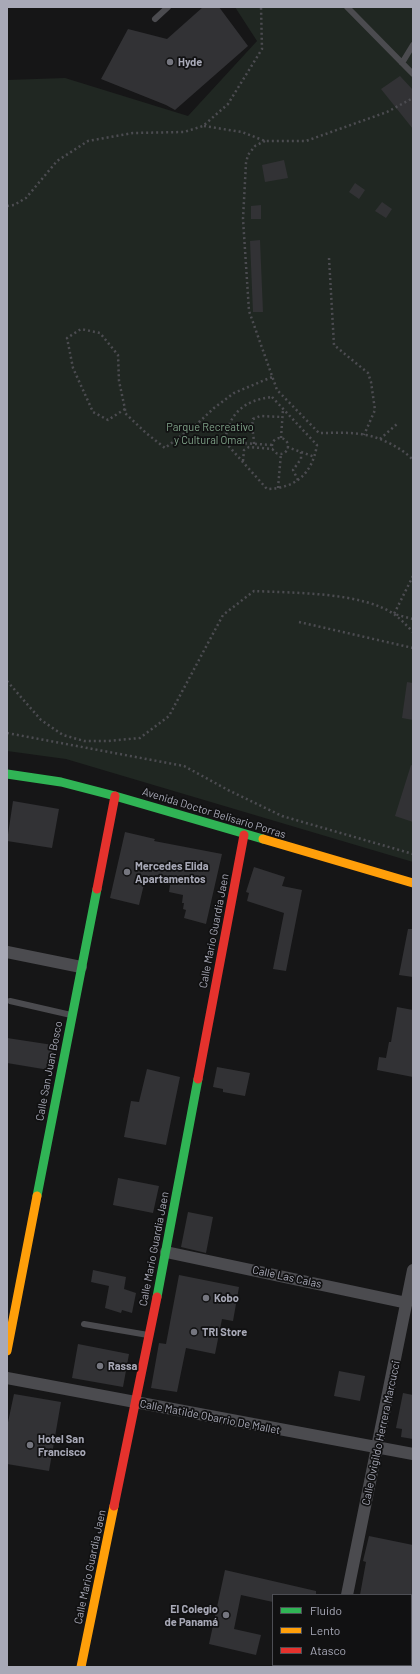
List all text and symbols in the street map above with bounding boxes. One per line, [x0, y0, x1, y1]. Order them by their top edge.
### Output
place label: Hyde [178, 55, 202, 69]
marker: Hyde [165, 57, 175, 67]
park label: Parque Recreativo y Cultural Omar [166, 420, 254, 446]
street label: Avenida Doctor Belisario Porras [141, 785, 287, 841]
place label: Mercedes Elida Apartamentos [135, 859, 209, 885]
marker: Mercedes Elida Apartamentos [122, 867, 132, 877]
street label: Calle Mario Guardia Jaen [196, 873, 232, 989]
street label: Calle San Juan Bosco [33, 1020, 65, 1122]
street label: Calle Mario Guardia Jaen [136, 1191, 172, 1307]
street label: Calle Las Calas [251, 1263, 323, 1291]
place label: Kobo [214, 1291, 239, 1305]
marker: Kobo [201, 1293, 211, 1303]
place label: TRI Store [202, 1325, 247, 1339]
marker: TRI Store [189, 1327, 199, 1337]
place label: Rassa [108, 1359, 137, 1373]
street label: Calle Ovigildo Herrera Marcucci [359, 1359, 403, 1507]
marker: Rassa [95, 1361, 105, 1371]
street label: Calle Matilde Obarrio De Mallet [139, 1397, 281, 1437]
place label: Hotel San Francisco [38, 1432, 86, 1458]
marker: Hotel San Francisco [25, 1440, 35, 1450]
street label: Calle Mario Guardia Jaen [71, 1509, 109, 1625]
legend [272, 1594, 412, 1666]
place label: El Colegio de Panamá [164, 1602, 218, 1628]
text: Fluido [310, 1603, 342, 1617]
marker: El Colegio de Panamá [221, 1610, 231, 1620]
text: Lento [310, 1623, 340, 1637]
text: Atasco [310, 1643, 346, 1657]

